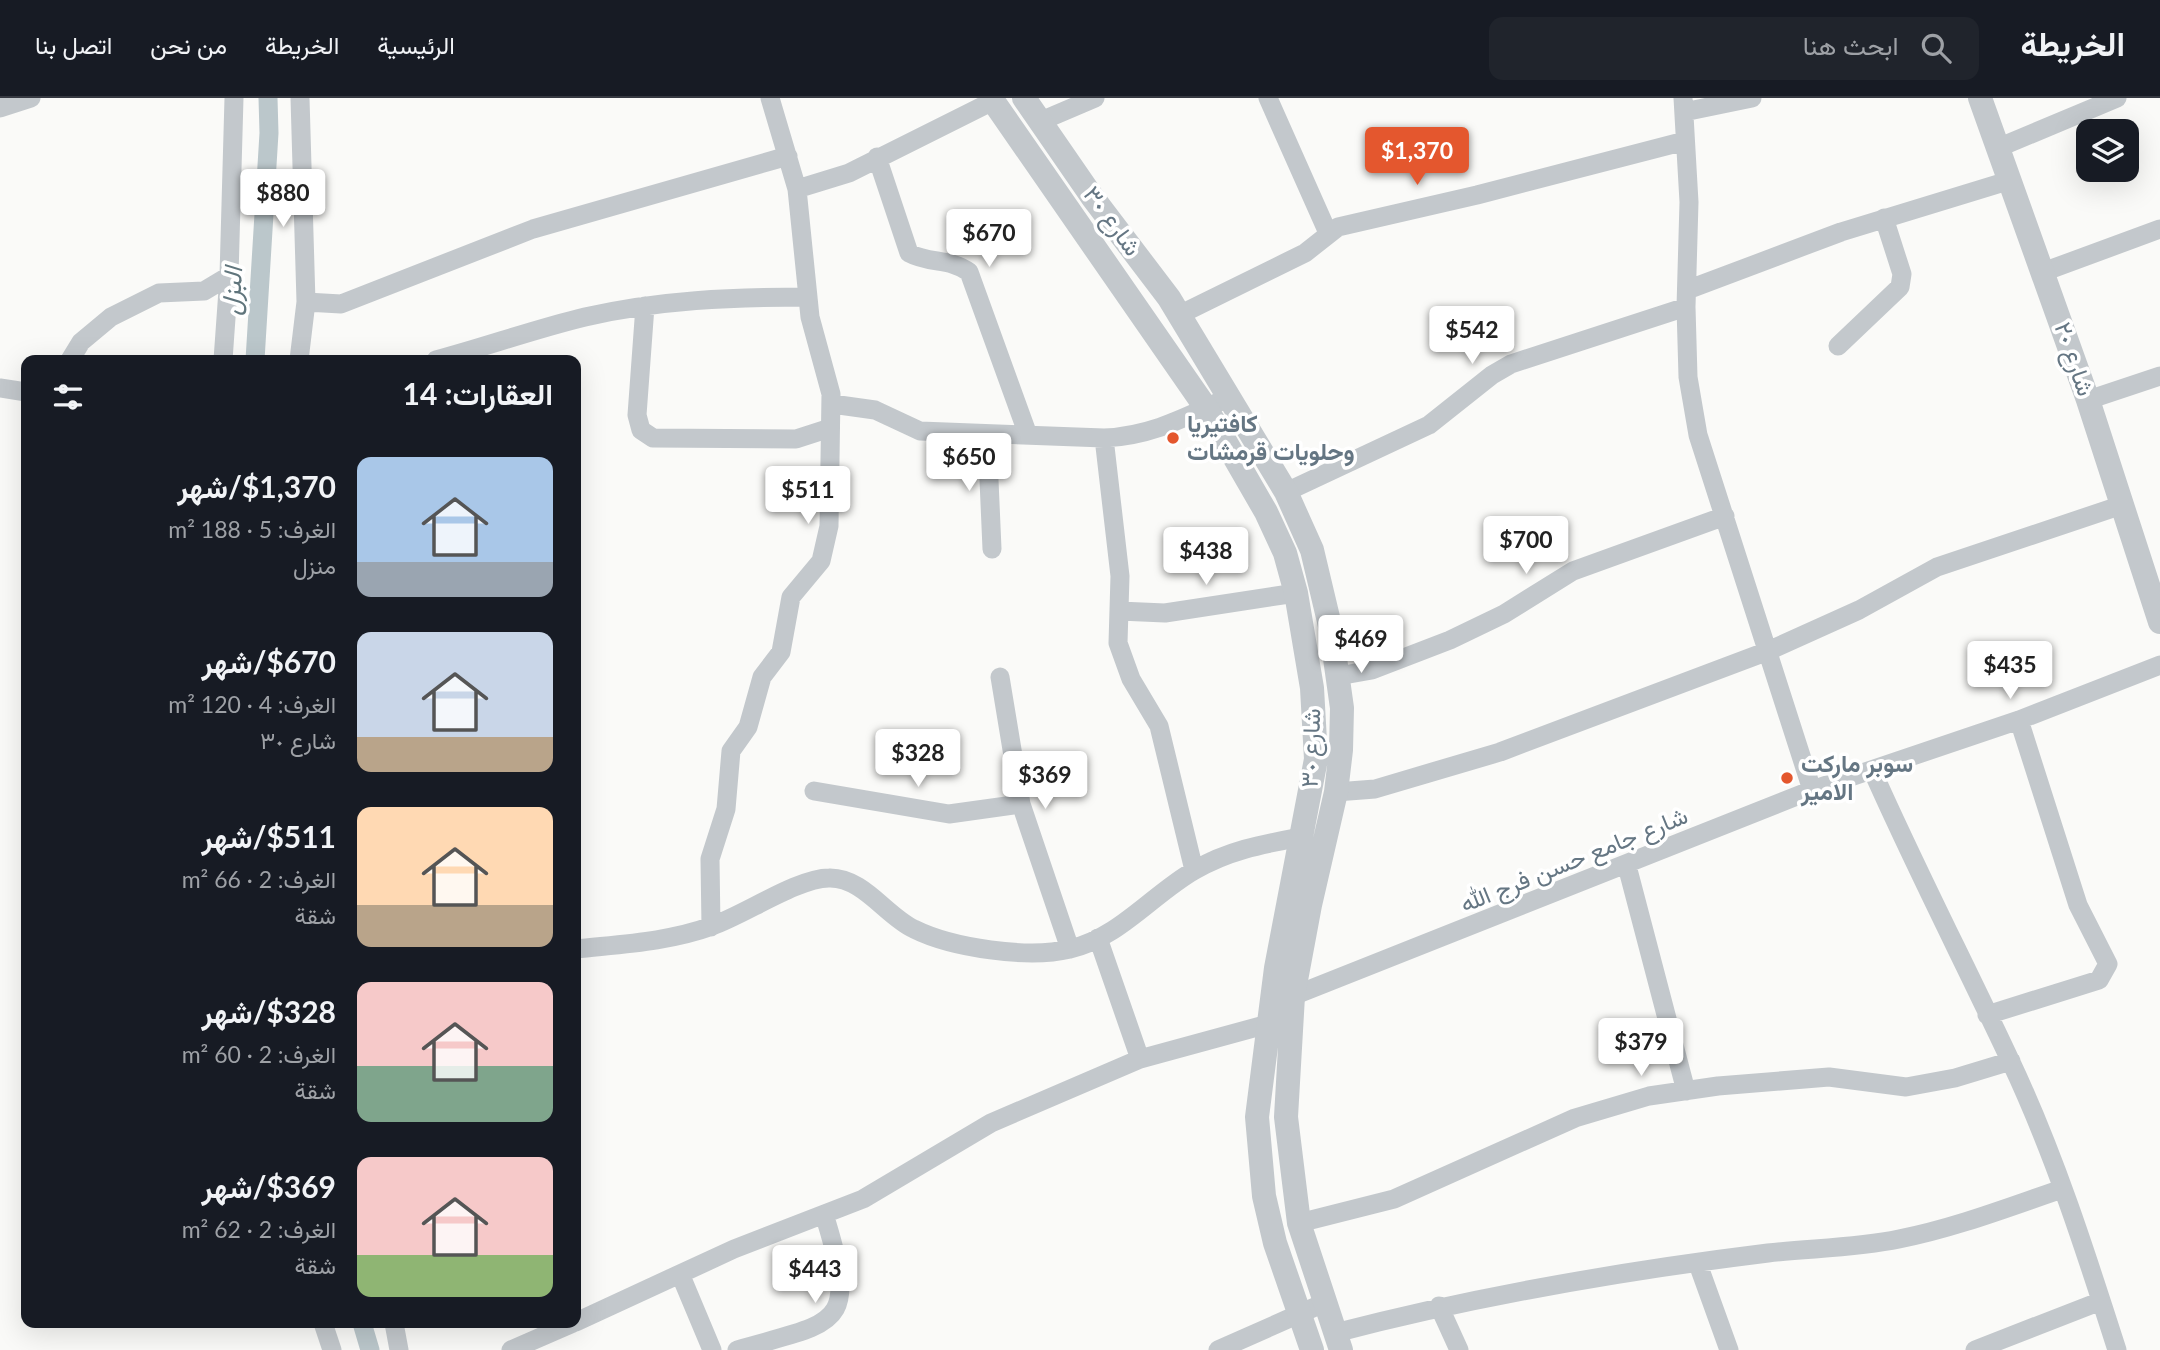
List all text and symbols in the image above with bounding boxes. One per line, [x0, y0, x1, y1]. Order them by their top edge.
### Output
search box [1489, 17, 1979, 80]
text: الخريطة [2021, 23, 2125, 63]
text: ابحث هنا [1803, 29, 1899, 61]
icon: search [1917, 29, 1955, 67]
text: اتصل بنا [35, 30, 112, 59]
text: من نحن [150, 30, 227, 59]
text: الخريطة [265, 30, 339, 59]
text: الرئيسية [377, 30, 455, 59]
map controls [2076, 119, 2139, 182]
button: layers [2076, 119, 2139, 182]
pin: $1,370 [1360, 127, 1474, 187]
text: $1,370 [1381, 136, 1453, 164]
pin: $880 [242, 170, 324, 229]
text: $880 [256, 178, 310, 206]
street label: شارع ٣٠ [1076, 180, 1148, 262]
pin: $670 [948, 209, 1030, 269]
text: $670 [962, 218, 1016, 246]
water label: البزل [214, 263, 249, 316]
pin: $542 [1431, 306, 1513, 366]
text: $542 [1445, 315, 1499, 343]
street label: شارع ٢٠ [2046, 318, 2102, 400]
text: العقارات: 14 [403, 375, 553, 411]
icon: filters [49, 378, 87, 416]
place label: كافتيريا وحلويات قرمشات [1187, 408, 1355, 467]
marker: كافتيريا وحلويات قرمشات [1165, 430, 1181, 446]
pin: $650 [928, 434, 1010, 493]
text: $650 [942, 442, 996, 470]
pin: $511 [767, 466, 849, 526]
text: $1,370/شهر [177, 468, 336, 504]
text: $511 [781, 475, 835, 503]
icon: home [413, 485, 497, 569]
text: الغرف: 5 · 188 m² [168, 515, 336, 543]
pin: $700 [1485, 517, 1567, 576]
text: $700 [1499, 525, 1553, 553]
pin: $438 [1165, 528, 1247, 587]
text: $438 [1179, 536, 1233, 564]
text: منزل [293, 551, 336, 579]
pin: $469 [1320, 616, 1402, 675]
text: $469 [1334, 624, 1388, 652]
pin: $435 [1969, 642, 2051, 701]
text: $670/شهر [202, 643, 336, 679]
text: $435 [1983, 650, 2037, 678]
icon: home [413, 660, 497, 744]
text: الغرف: 4 · 120 m² [168, 690, 336, 718]
street label: شارع ٣٠ [1294, 708, 1328, 788]
text: شارع ٣٠ [260, 726, 336, 754]
pin: $328 [877, 730, 959, 789]
text: $328 [891, 738, 945, 766]
place label: سوبر ماركت الامير [1800, 748, 1913, 807]
pin: $369 [1004, 752, 1086, 811]
text: $369 [1018, 760, 1072, 788]
marker: سوبر ماركت الامير [1779, 770, 1795, 786]
street label: شارع جامع حسن فرج الله [1456, 800, 1693, 921]
text: $511/شهر [202, 818, 336, 854]
icon: home [413, 835, 497, 919]
text: الغرف: 2 · 66 m² [182, 865, 336, 893]
text: شقة [294, 901, 336, 929]
text: $328/شهر [202, 993, 336, 1029]
icon: home [413, 1010, 497, 1094]
pin: $379 [1600, 1018, 1682, 1078]
text: $379 [1614, 1027, 1668, 1055]
text: الغرف: 2 · 60 m² [182, 1040, 336, 1068]
text: شقة [294, 1076, 336, 1104]
text: $369/شهر [202, 1168, 336, 1204]
icon: home [413, 1185, 497, 1269]
text: الغرف: 2 · 62 m² [182, 1215, 336, 1243]
pin: $443 [774, 1246, 856, 1305]
text: شقة [294, 1251, 336, 1279]
text: $443 [788, 1254, 842, 1282]

